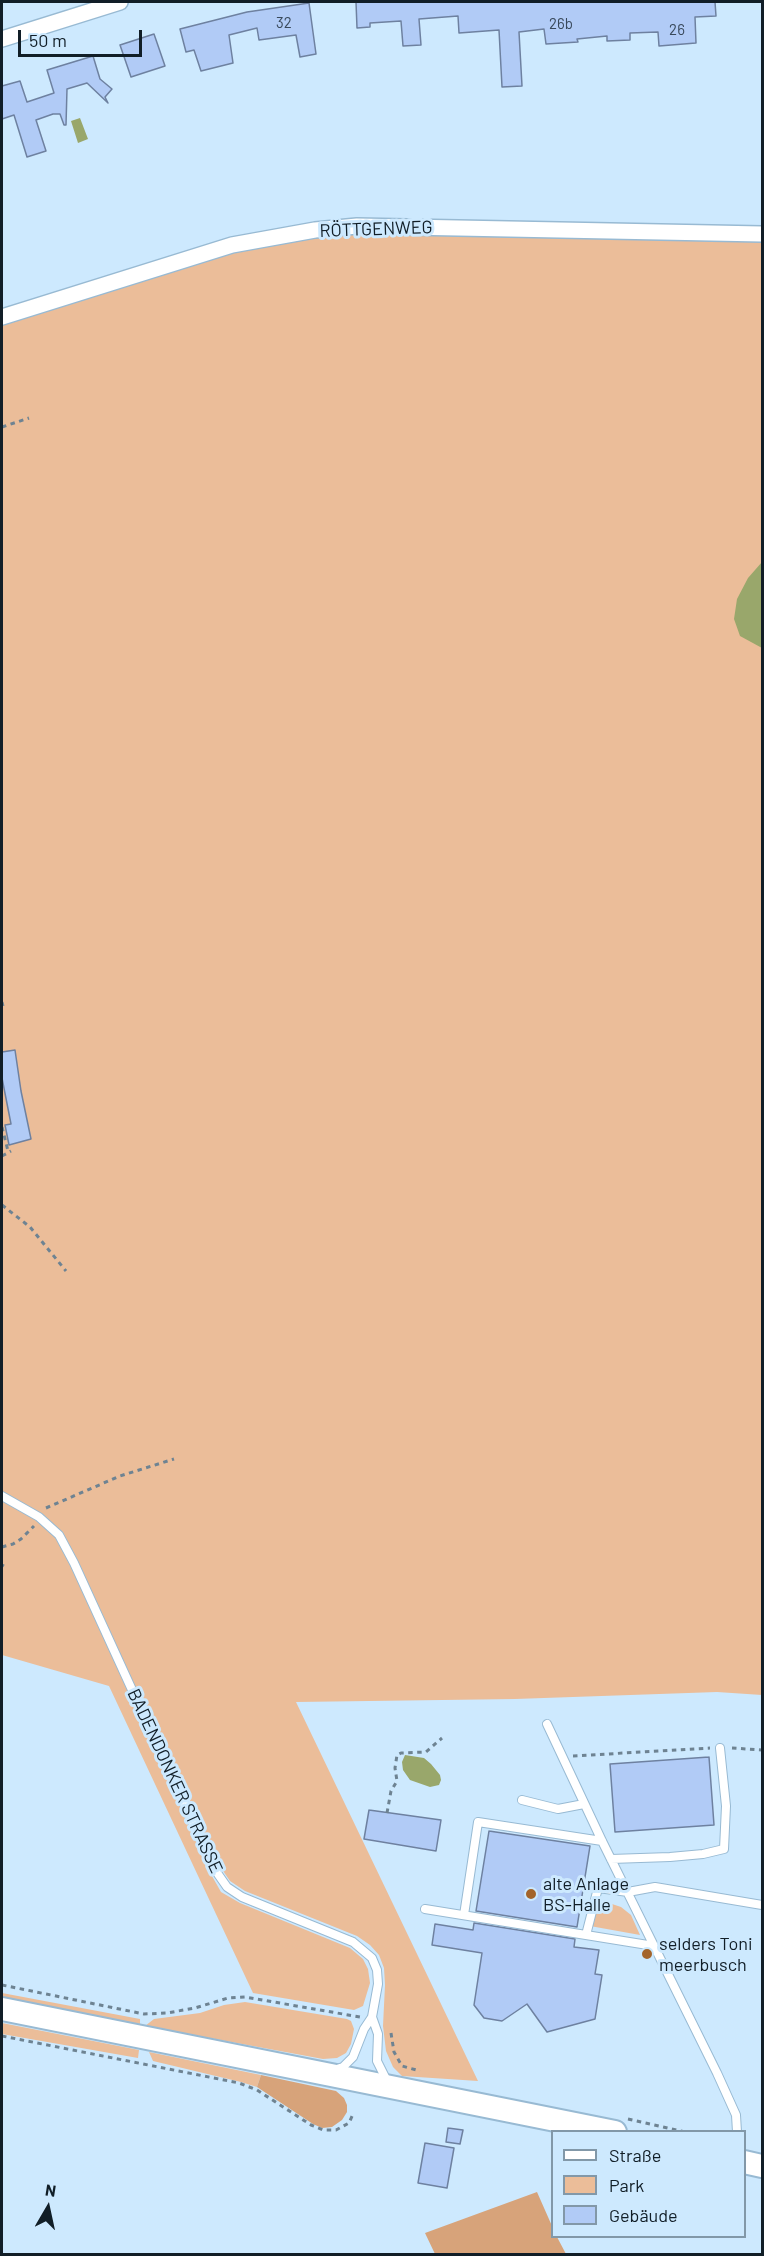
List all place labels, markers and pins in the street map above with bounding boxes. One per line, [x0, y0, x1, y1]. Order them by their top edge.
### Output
place label: alte Anlage BS-Halle [543, 1873, 629, 1916]
marker: alte Anlage BS-Halle [524, 1887, 538, 1901]
place label: selders Toni meerbusch [659, 1933, 753, 1976]
marker: selders Toni meerbusch [640, 1947, 654, 1961]

